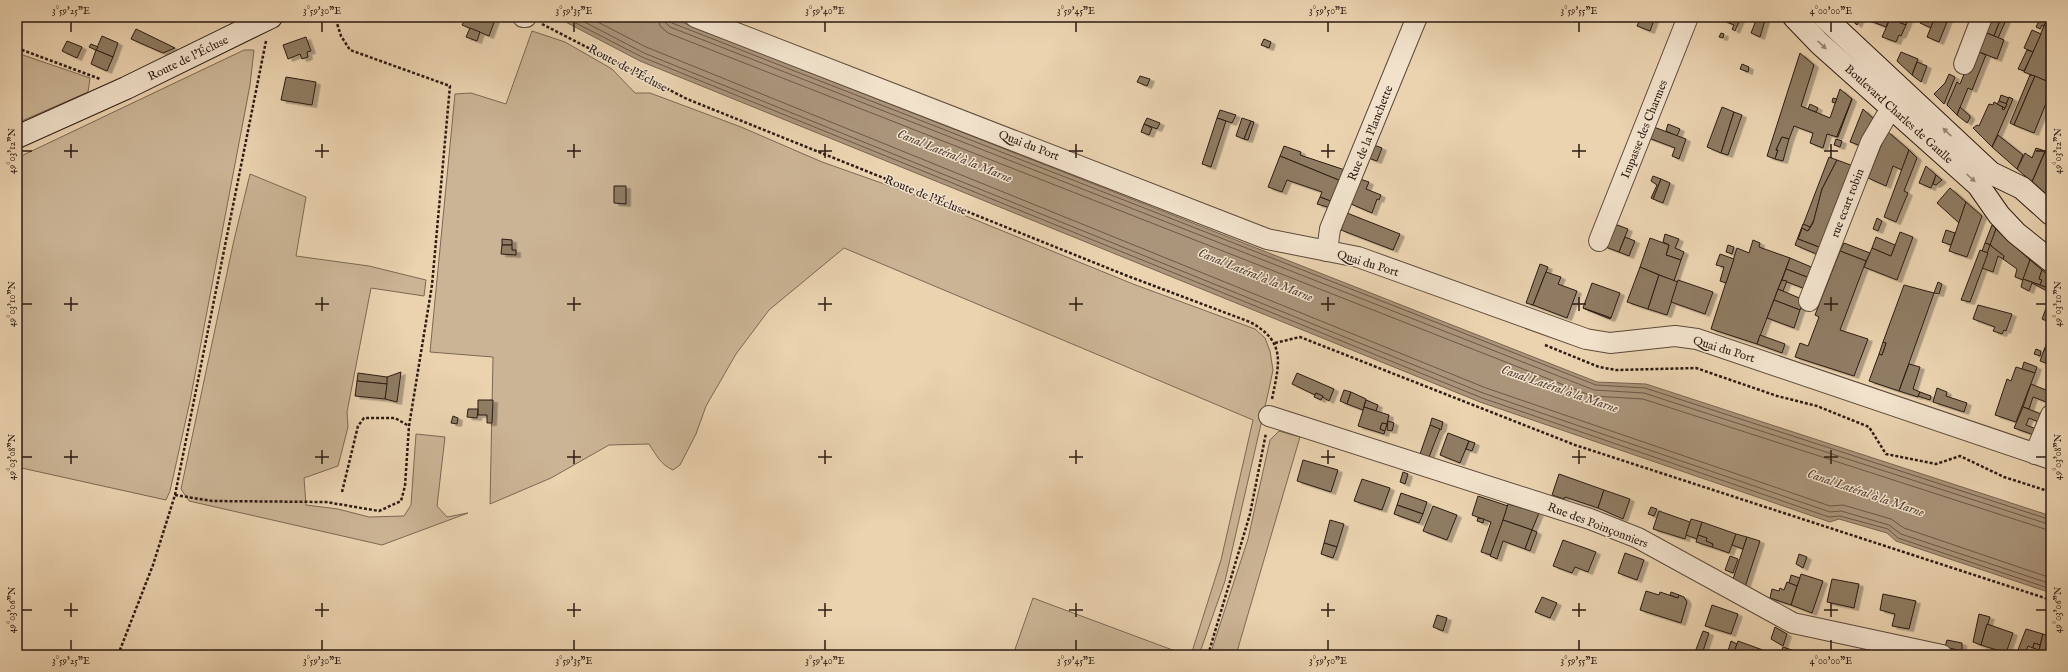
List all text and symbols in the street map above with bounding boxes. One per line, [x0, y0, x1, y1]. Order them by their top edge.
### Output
text: 3°59'25"E [52, 5, 90, 18]
text: 3°59'30"E [303, 5, 341, 18]
text: 3°59'35"E [556, 5, 593, 18]
text: 3°59'40"E [805, 5, 845, 18]
text: 3°59'45"E [1057, 5, 1095, 18]
text: 3°59'50"E [1309, 5, 1347, 18]
text: 3°59'55"E [1561, 5, 1597, 18]
text: 4°00'00"E [1810, 5, 1852, 18]
street label: Route de l'Écluse [145, 31, 231, 84]
street label: Route de l'Écluse [586, 40, 671, 96]
one-way arrow [1817, 40, 1827, 50]
street label: Boulevard Charles de Gaulle [1841, 62, 1956, 167]
street label: Impasse des Charmes [1618, 78, 1672, 181]
street label: Rue de la Planchette [1344, 83, 1397, 183]
water label: Canal Latéral à la Marne [895, 126, 1015, 187]
street label: Quai du Port [996, 127, 1061, 164]
one-way arrow [1942, 127, 1952, 136]
text: 49°03'12"N [6, 128, 19, 174]
text: 49°03'12"N [2052, 128, 2065, 174]
street label: rue ecart robin [1827, 166, 1868, 240]
street label: Route de l'Écluse [882, 171, 970, 219]
one-way arrow [1965, 174, 1976, 183]
water label: Canal Latéral à la Marne [1196, 245, 1316, 306]
street label: Quai du Port [1335, 247, 1401, 280]
text: 49°03'10"N [6, 281, 19, 327]
text: 49°03'10"N [2052, 281, 2065, 327]
street label: Quai du Port [1691, 333, 1757, 366]
water label: Canal Latéral à la Marne [1499, 361, 1621, 418]
text: 49°03'08"N [6, 434, 19, 480]
text: 49°03'08"N [2052, 434, 2065, 480]
water label: Canal Latéral à la Marne [1805, 465, 1927, 522]
street label: Rue des Poinçonniers [1545, 499, 1650, 552]
text: 49°03'06"N [6, 586, 19, 633]
text: 49°03'06"N [2052, 586, 2065, 633]
text: 3°59'25"E [52, 655, 90, 668]
text: 3°59'30"E [303, 655, 341, 668]
text: 3°59'35"E [556, 655, 593, 668]
text: 3°59'40"E [805, 655, 845, 668]
text: 3°59'45"E [1057, 655, 1095, 668]
text: 3°59'50"E [1309, 655, 1347, 668]
text: 3°59'55"E [1561, 655, 1597, 668]
text: 4°00'00"E [1810, 655, 1852, 668]

